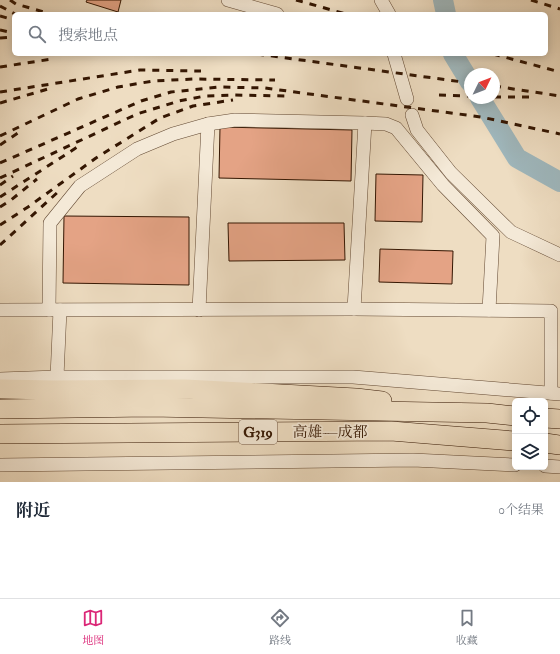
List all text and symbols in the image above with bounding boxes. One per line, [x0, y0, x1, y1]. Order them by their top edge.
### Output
search box [12, 12, 548, 56]
icon: search [26, 23, 48, 45]
text: 搜索地点 [58, 26, 118, 45]
north arrow [464, 68, 500, 104]
map controls [512, 398, 548, 470]
button: locate [512, 398, 548, 434]
road number: G319 [239, 420, 277, 444]
street label: 高雄—成都 [292, 423, 368, 442]
button: layers [512, 434, 548, 470]
text: 附近 [16, 500, 50, 521]
text: 0个结果 [498, 502, 544, 518]
tab: 地图 [82, 607, 104, 647]
tab: 路线 [269, 607, 291, 647]
tab: 收藏 [456, 607, 478, 647]

